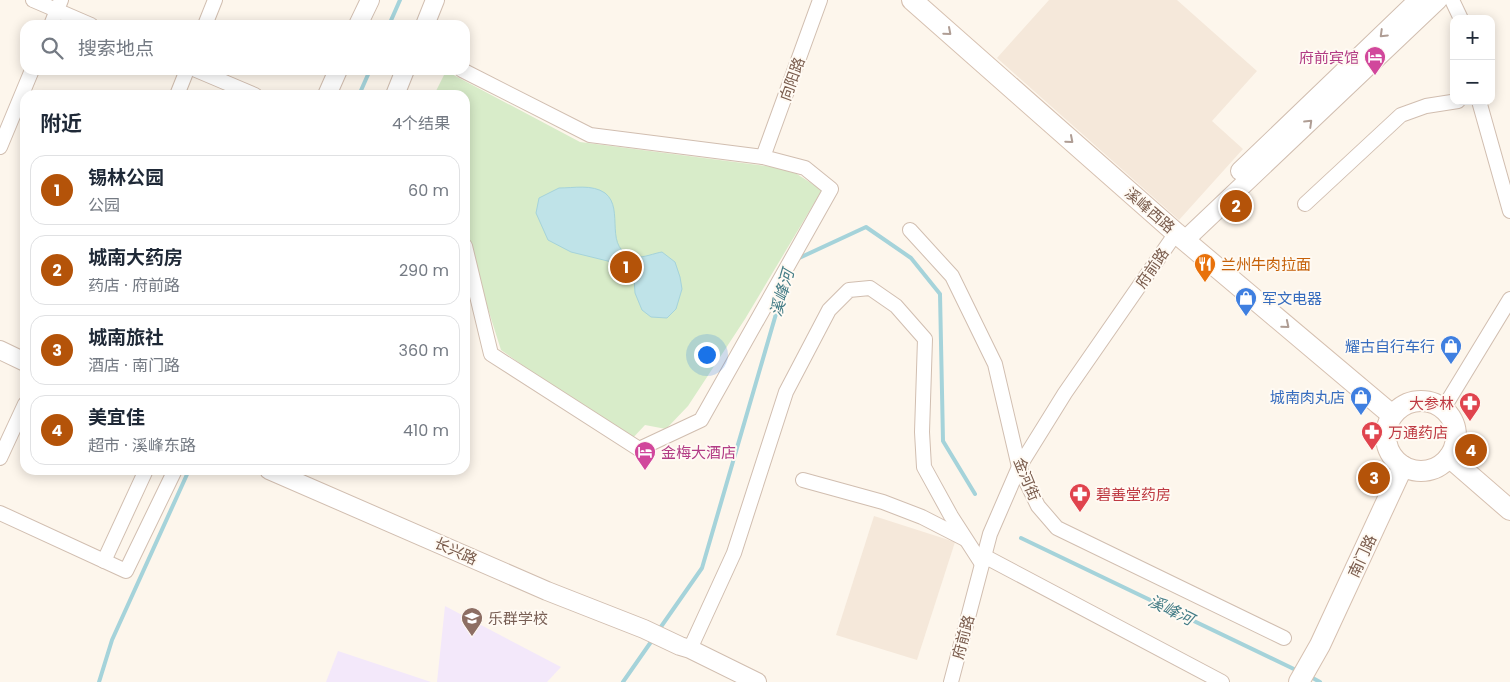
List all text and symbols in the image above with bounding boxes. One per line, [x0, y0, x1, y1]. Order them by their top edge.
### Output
map controls [1450, 15, 1495, 105]
button: + [1450, 15, 1495, 60]
search box [20, 20, 470, 75]
one-way arrow [943, 26, 952, 35]
one-way arrow [1380, 28, 1389, 37]
icon: search [38, 34, 66, 62]
text: 搜索地点 [78, 35, 154, 62]
hotel icon: 府前宾馆 [1363, 45, 1387, 76]
place label: 府前宾馆 [1299, 47, 1359, 68]
street label: 向阳路 [774, 54, 810, 104]
button: − [1450, 60, 1495, 105]
text: 附近 [40, 109, 82, 138]
text: 4个结果 [392, 112, 450, 135]
one-way arrow [1303, 119, 1312, 128]
one-way arrow [1065, 134, 1074, 143]
text: 锡林公园 [88, 164, 164, 191]
text: 1 [54, 179, 60, 202]
text: 60 m [408, 179, 449, 202]
street label: 溪峰西路 [1120, 182, 1180, 238]
pin: 2 [1220, 187, 1252, 225]
text: 公园 [88, 194, 120, 217]
text: 城南大药房 [88, 244, 183, 271]
street label: 府前路 [1130, 244, 1174, 292]
pin: 1 [610, 248, 642, 286]
restaurant icon: 兰州牛肉拉面 [1193, 252, 1217, 283]
place label: 兰州牛肉拉面 [1221, 254, 1311, 275]
text: 2 [52, 259, 62, 282]
text: 290 m [399, 259, 449, 282]
water label: 溪峰河 [764, 264, 800, 319]
text: 药店 · 府前路 [88, 274, 180, 297]
shop icon: 军文电器 [1234, 286, 1258, 317]
place label: 军文电器 [1262, 288, 1322, 309]
one-way arrow [1280, 320, 1289, 328]
text: 城南旅社 [88, 324, 164, 351]
shop icon: 耀古自行车行 [1439, 334, 1463, 365]
place label: 耀古自行车行 [1345, 336, 1435, 357]
text: 3 [52, 339, 62, 362]
text: 360 m [399, 339, 449, 362]
your location [694, 342, 720, 368]
text: 酒店 · 南门路 [88, 354, 180, 377]
shop icon: 城南肉丸店 [1349, 385, 1373, 416]
place label: 城南肉丸店 [1270, 387, 1345, 408]
pharmacy icon: 大参林 [1458, 391, 1482, 422]
place label: 大参林 [1409, 393, 1454, 414]
text: 美宜佳 [88, 404, 145, 431]
text: 4 [52, 419, 62, 442]
text: 410 m [403, 419, 449, 442]
pharmacy icon: 万通药店 [1360, 420, 1384, 451]
place label: 万通药店 [1388, 422, 1448, 443]
pin: 4 [1455, 431, 1487, 469]
text: 超市 · 溪峰东路 [88, 434, 196, 457]
hotel icon: 金梅大酒店 [633, 440, 657, 471]
place label: 金梅大酒店 [661, 442, 736, 463]
street label: 金河街 [1009, 454, 1045, 504]
pin: 3 [1358, 459, 1390, 497]
pharmacy icon: 碧善堂药房 [1068, 482, 1092, 513]
place label: 碧善堂药房 [1096, 484, 1171, 505]
street label: 南门路 [1343, 531, 1381, 581]
street label: 长兴路 [431, 532, 481, 570]
water label: 溪峰河 [1144, 589, 1200, 632]
school or university icon: 乐群学校 [460, 606, 484, 637]
place label: 乐群学校 [488, 608, 548, 629]
street label: 府前路 [947, 613, 979, 661]

